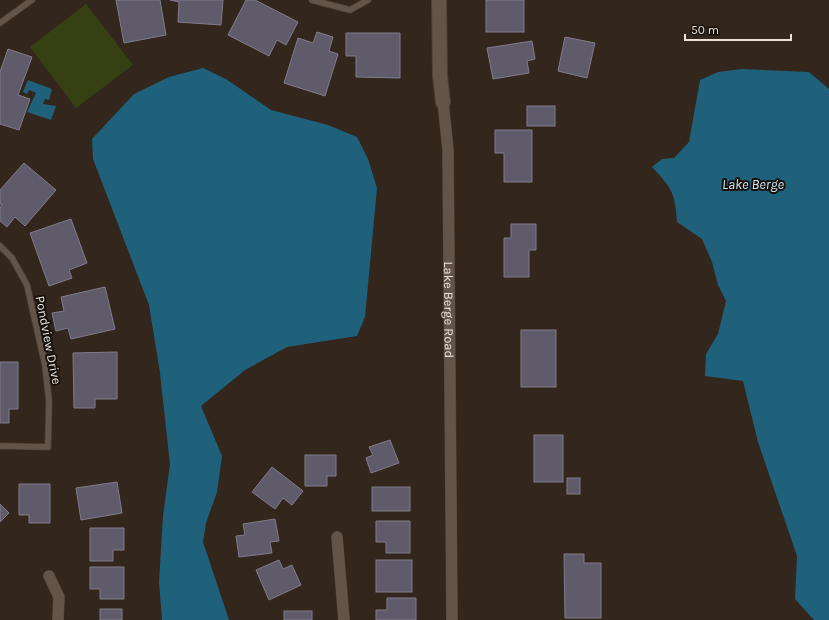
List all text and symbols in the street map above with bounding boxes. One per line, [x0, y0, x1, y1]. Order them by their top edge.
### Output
scale bar [685, 16, 791, 42]
text: 50 m [691, 23, 719, 37]
water label: Lake Berge [722, 176, 785, 193]
street label: Lake Berge Road [441, 261, 457, 358]
street label: Pondview Drive [33, 295, 64, 386]

